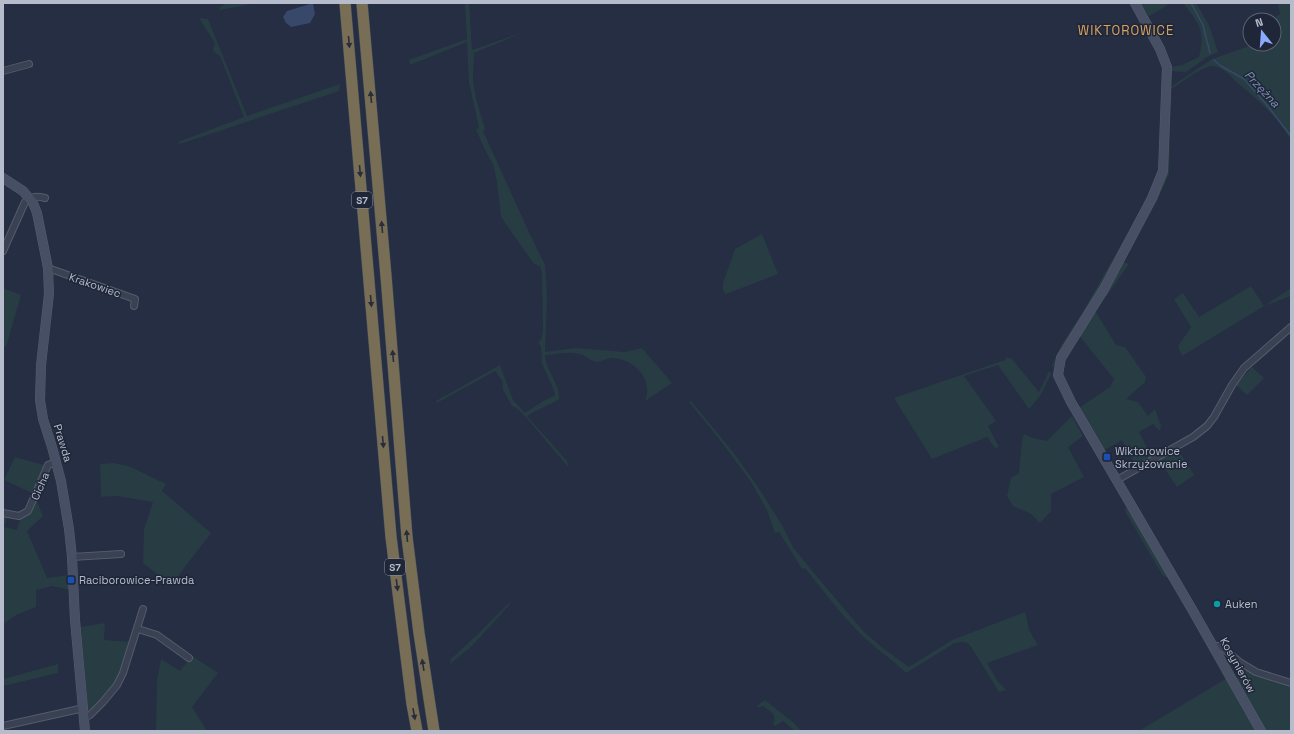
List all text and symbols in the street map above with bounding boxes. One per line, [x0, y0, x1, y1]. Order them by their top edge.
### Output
north arrow [1242, 12, 1282, 52]
text: N [1254, 15, 1265, 30]
district label: WIKTOROWICE [1078, 22, 1174, 39]
one-way arrow [345, 36, 352, 48]
water label: Przężna [1241, 67, 1283, 111]
one-way arrow [367, 91, 374, 103]
one-way arrow [356, 165, 363, 177]
road number: S7 [352, 192, 372, 208]
one-way arrow [379, 221, 386, 233]
street label: Krakowiec [67, 270, 123, 300]
one-way arrow [368, 295, 374, 307]
one-way arrow [389, 350, 396, 362]
street label: Prawda [51, 422, 76, 464]
one-way arrow [380, 436, 386, 448]
place label: Wiktorowice Skrzyżowanie [1115, 444, 1187, 471]
marker: Wiktorowice Skrzyżowanie [1102, 452, 1112, 462]
street label: Cicha [28, 469, 53, 502]
one-way arrow [404, 530, 411, 542]
road number: S7 [385, 559, 405, 575]
place label: Raciborowice-Prawda [79, 573, 195, 587]
marker: Raciborowice-Prawda [66, 575, 76, 585]
one-way arrow [394, 579, 400, 591]
place label: Auken [1225, 597, 1258, 611]
marker: Auken [1212, 599, 1222, 609]
street label: Kosynierów [1217, 635, 1259, 695]
one-way arrow [420, 659, 426, 671]
one-way arrow [411, 708, 417, 720]

